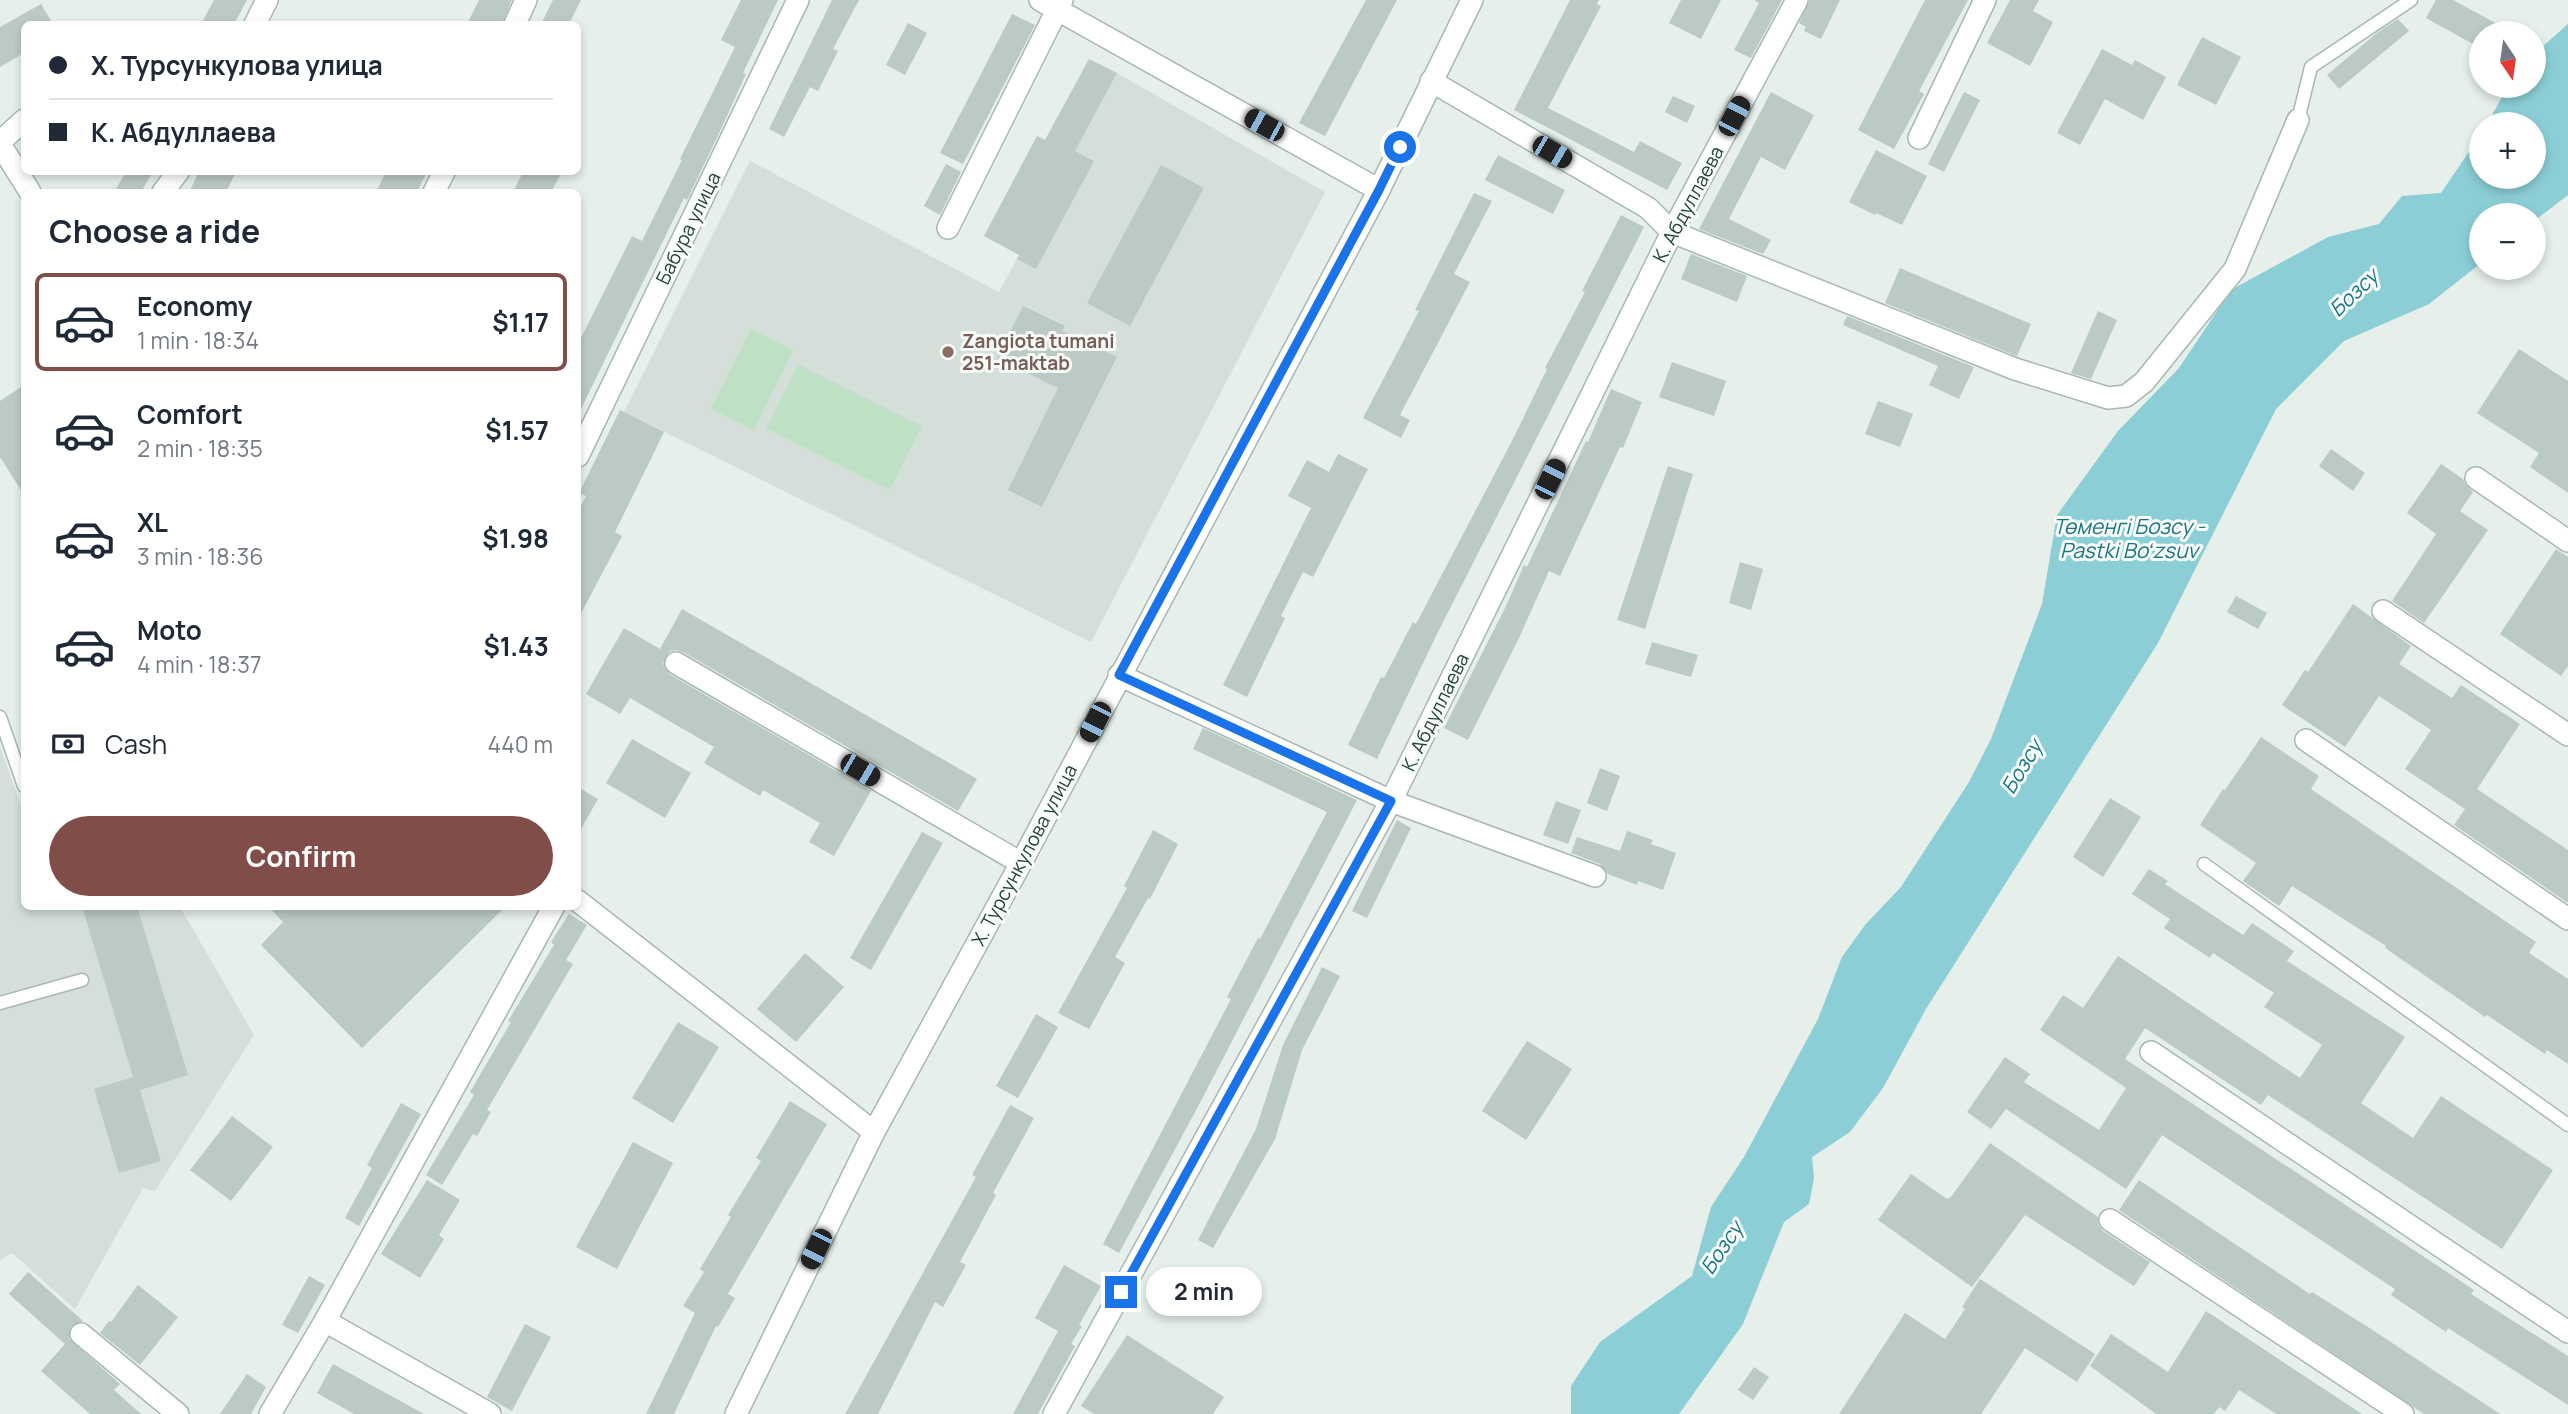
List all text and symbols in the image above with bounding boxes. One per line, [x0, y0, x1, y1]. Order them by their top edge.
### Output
north arrow [2469, 21, 2546, 98]
map controls [2469, 21, 2546, 280]
text: Х. Турсункулова улица [91, 47, 383, 83]
car [1715, 93, 1754, 139]
car [1241, 106, 1288, 144]
button: + [2469, 112, 2546, 189]
text: К. Абдуллаева [91, 114, 276, 150]
route start [1384, 131, 1416, 163]
car [1529, 132, 1576, 172]
street label: К. Абдуллаева [1646, 141, 1730, 267]
street label: Бабура улица [650, 167, 726, 289]
button: − [2469, 203, 2546, 280]
text: Choose a ride [49, 209, 260, 253]
water label: Бозсу [2323, 260, 2386, 322]
text: Economy [137, 288, 252, 324]
icon: car [53, 291, 116, 354]
text: $1.17 [492, 304, 549, 340]
text: 1 min · 18:34 [137, 324, 259, 356]
place label: Zangiota tumani 251-maktab [962, 328, 1115, 376]
marker: Zangiota tumani 251-maktab [940, 344, 956, 360]
text: Comfort [137, 396, 243, 432]
icon: car [53, 399, 116, 462]
text: $1.57 [485, 412, 549, 448]
text: 2 min · 18:35 [137, 432, 263, 464]
car [1532, 456, 1569, 502]
text: XL [137, 504, 168, 540]
icon: car [53, 507, 116, 570]
water label: Төменгі Бозсу - Pastki Boʻzsuv [2053, 512, 2206, 564]
text: $1.98 [482, 520, 549, 556]
text: 3 min · 18:36 [137, 540, 263, 572]
text: Moto [137, 612, 202, 648]
icon: car [53, 615, 116, 678]
text: $1.43 [483, 628, 549, 664]
text: 4 min · 18:37 [137, 648, 262, 680]
street label: К. Абдуллаева [1395, 649, 1475, 775]
car [1077, 699, 1114, 745]
icon: cash [49, 725, 87, 763]
text: Cash [105, 726, 167, 762]
text: 440 m [488, 728, 553, 760]
water label: Бозсу [1994, 732, 2050, 798]
car [837, 750, 884, 790]
street label: Х. Турсункулова улица [965, 760, 1083, 950]
button: Confirm [49, 816, 553, 896]
water label: Бозсу [1693, 1213, 1751, 1279]
car [798, 1226, 835, 1272]
callout: 2 min [1146, 1268, 1261, 1316]
text: 2 min [1174, 1275, 1234, 1307]
route end [1105, 1276, 1137, 1308]

